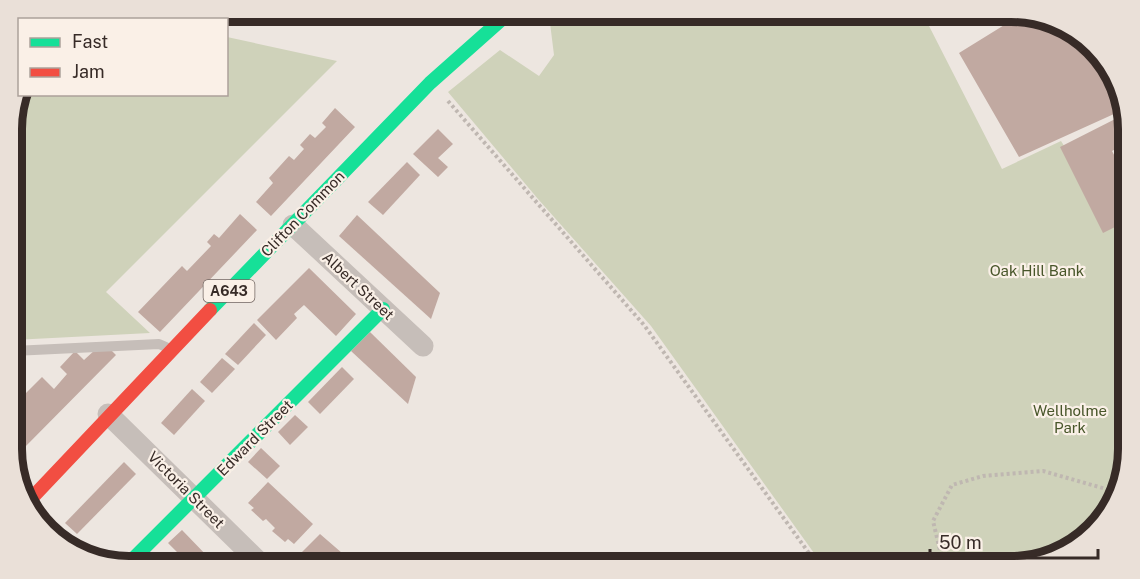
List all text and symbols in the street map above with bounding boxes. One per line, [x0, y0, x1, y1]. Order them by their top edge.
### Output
legend [18, 18, 228, 96]
text: Fast [72, 31, 108, 52]
text: Jam [72, 61, 105, 82]
street label: Clifton Common [258, 167, 348, 260]
street label: Albert Street [319, 248, 398, 323]
park label: Oak Hill Bank [990, 262, 1084, 279]
road number: A643 [204, 280, 254, 302]
street label: Edward Street [213, 396, 296, 479]
park label: Wellholme Park [1033, 402, 1107, 436]
street label: Victoria Street [145, 448, 228, 531]
scale bar [930, 522, 1098, 560]
text: 50 m [939, 532, 982, 553]

